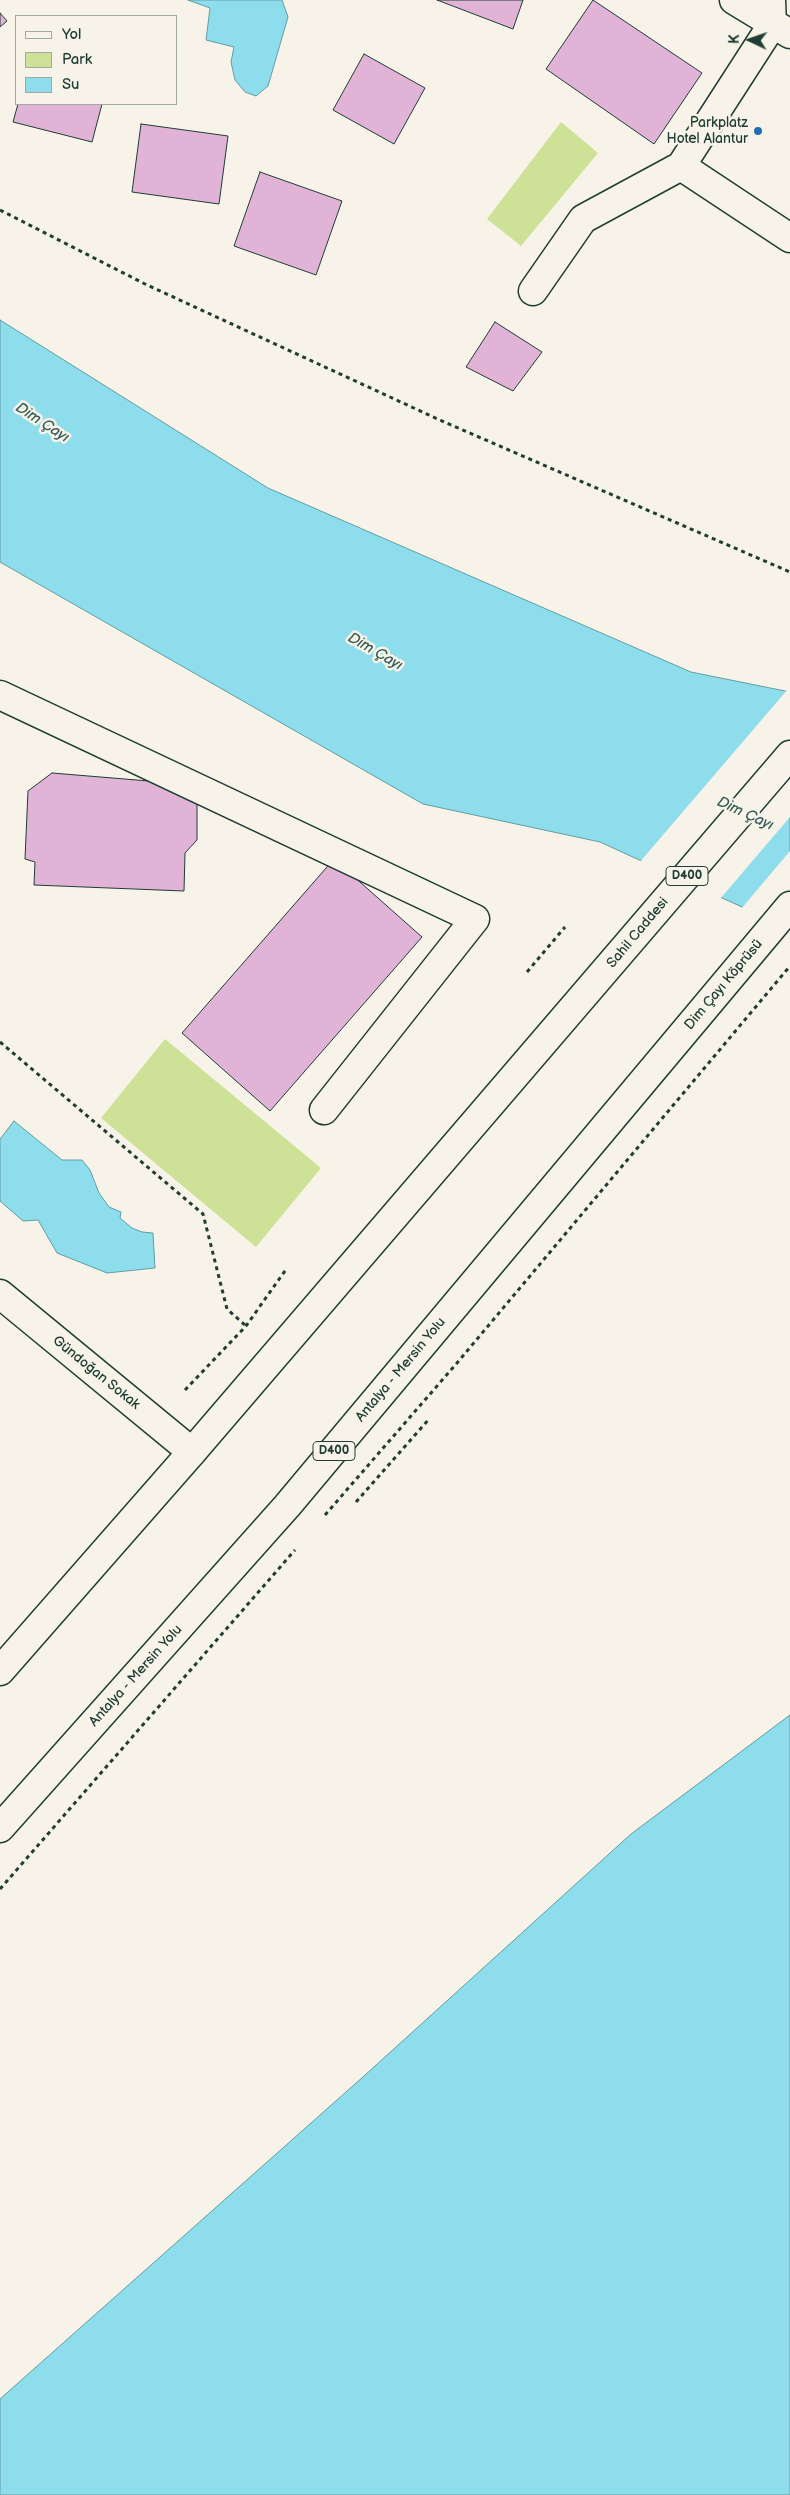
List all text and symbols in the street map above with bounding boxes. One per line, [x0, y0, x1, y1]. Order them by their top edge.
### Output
legend [15, 15, 178, 105]
north arrow [725, 15, 775, 65]
text: Yol [62, 25, 81, 44]
text: K [726, 34, 743, 44]
text: Park [62, 50, 92, 69]
text: Su [62, 75, 79, 94]
place label: Parkplatz Hotel Alantur [666, 115, 748, 148]
marker: Parkplatz Hotel Alantur [752, 125, 764, 137]
water label: Dim Çayı [12, 399, 72, 447]
water label: Dim Çayı [344, 629, 406, 675]
water label: Dim Çayı [714, 793, 776, 835]
road number: D400 [666, 866, 708, 886]
street label: Sahil Caddesi [604, 894, 672, 972]
street label: Dim Çayı Köprüsü [681, 936, 767, 1034]
street label: Antalya - Mersin Yolu [352, 1314, 450, 1426]
street label: Gündoğan Sokak [49, 1333, 143, 1413]
road number: D400 [313, 1442, 355, 1460]
street label: Antalya - Mersin Yolu [86, 1622, 186, 1730]

